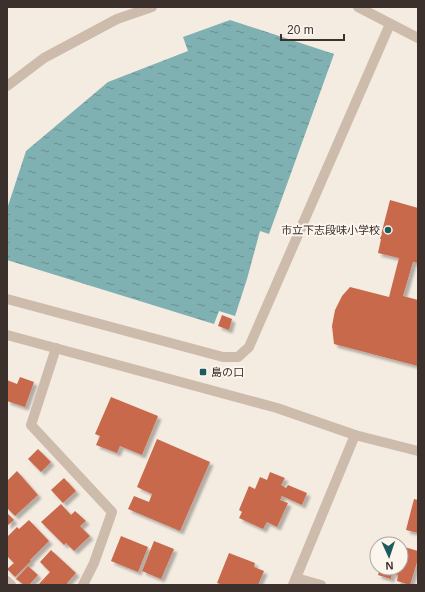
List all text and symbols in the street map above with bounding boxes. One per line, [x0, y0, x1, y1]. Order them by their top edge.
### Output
scale bar [281, 16, 344, 42]
text: 20 m [287, 23, 314, 37]
place label: 市立下志段味小学校 [281, 224, 380, 236]
marker: 市立下志段味小学校 [383, 225, 393, 235]
place label: 島の口 [211, 366, 244, 378]
marker: 島の口 [198, 367, 208, 377]
north arrow [369, 536, 409, 576]
text: N [385, 560, 394, 572]

